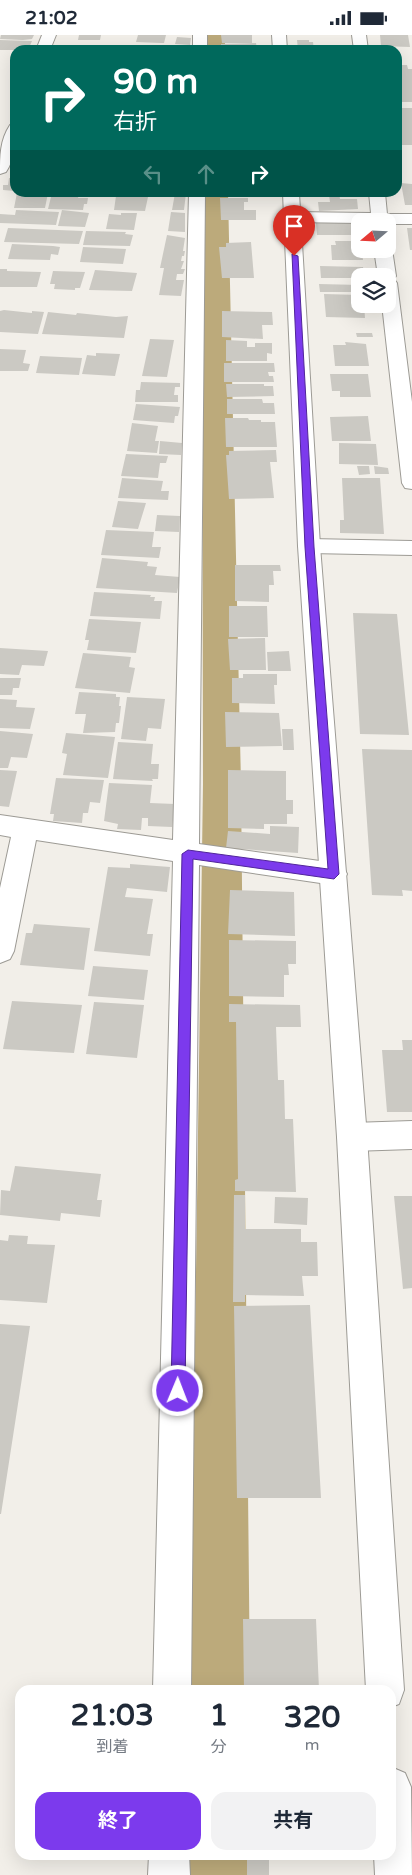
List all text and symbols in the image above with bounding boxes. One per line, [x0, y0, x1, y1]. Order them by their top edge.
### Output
text: 21:02 [25, 7, 78, 29]
text: 90 m [113, 61, 198, 103]
icon: right [30, 65, 95, 130]
text: 右折 [113, 109, 157, 135]
icon: left [139, 160, 167, 188]
icon: ahead [192, 160, 220, 188]
icon: right [245, 160, 273, 188]
pin [273, 205, 315, 256]
icon: arrive [280, 212, 308, 240]
north arrow [351, 213, 396, 257]
map controls [351, 213, 396, 313]
button: layers [351, 268, 396, 313]
position arrow [151, 1364, 203, 1416]
text: 21:03 [71, 1697, 154, 1734]
text: 1 [209, 1697, 228, 1734]
text: 320 [284, 1699, 340, 1736]
text: m [305, 1735, 319, 1755]
text: 到着 [96, 1737, 128, 1757]
text: 分 [211, 1737, 227, 1757]
button: 終了 [35, 1792, 201, 1850]
button: 共有 [211, 1792, 376, 1850]

